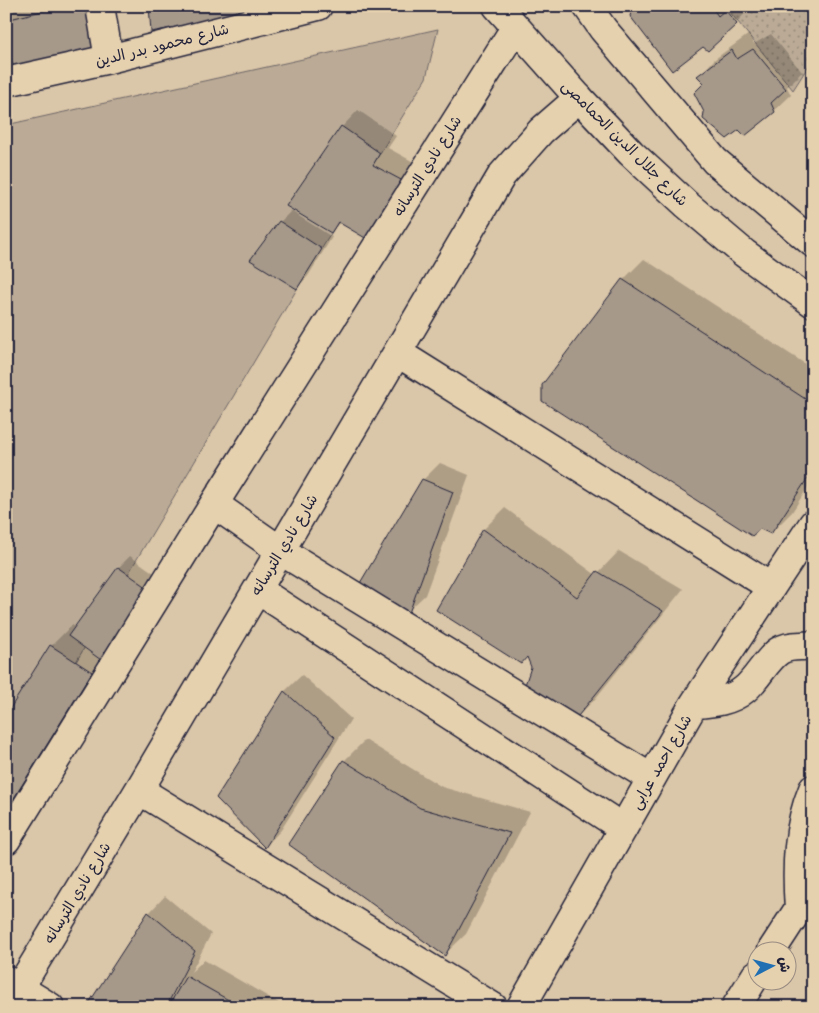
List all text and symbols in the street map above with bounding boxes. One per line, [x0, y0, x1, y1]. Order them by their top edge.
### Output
street label: شارع محمود بدر الدين [92, 16, 231, 71]
street label: شارع جلال الدين الحمامصى [558, 73, 695, 210]
street label: شارع نادي الترسانه [385, 110, 467, 221]
street label: شارع نادي الترسانه [243, 489, 323, 600]
street label: شارع احمد عرابى [623, 709, 696, 813]
street label: شارع نادي الترسانه [36, 837, 116, 948]
north arrow [746, 940, 796, 990]
text: ش [774, 956, 797, 973]

